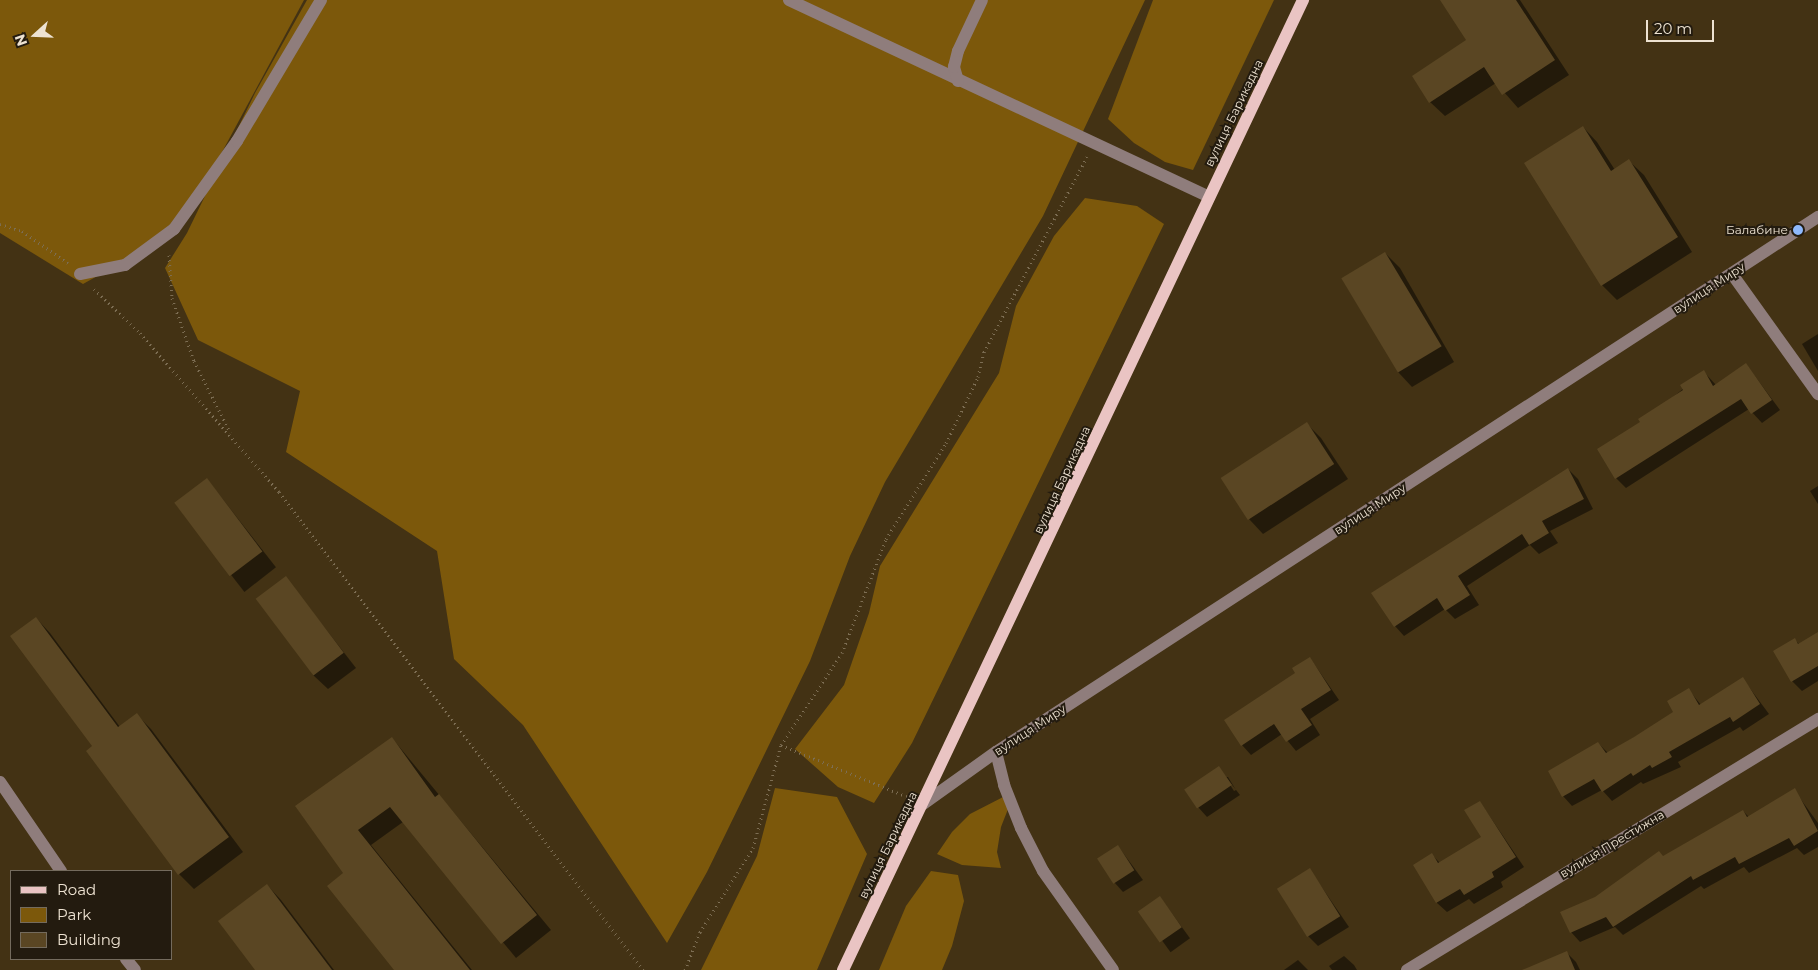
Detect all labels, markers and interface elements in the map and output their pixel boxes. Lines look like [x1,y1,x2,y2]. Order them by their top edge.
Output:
north arrow [10,10,60,60]
scale bar [1648,10,1716,42]
text: 20 m [1654,19,1692,38]
text: N [11,32,31,49]
street label: вулиця Барикадна [1202,57,1266,169]
place label: Балабине [1726,223,1788,237]
marker: Балабине [1792,224,1804,236]
street label: вулиця Миру [1670,259,1748,317]
street label: вулиця Барикадна [1031,424,1093,536]
street label: вулиця Миру [1331,480,1409,538]
street label: вулиця Миру [991,701,1069,759]
street label: вулиця Барикадна [856,789,920,901]
street label: вулиця Престижна [1557,807,1667,881]
legend [10,870,172,960]
text: Road [57,880,96,899]
text: Park [57,905,91,924]
text: Building [57,930,121,949]

